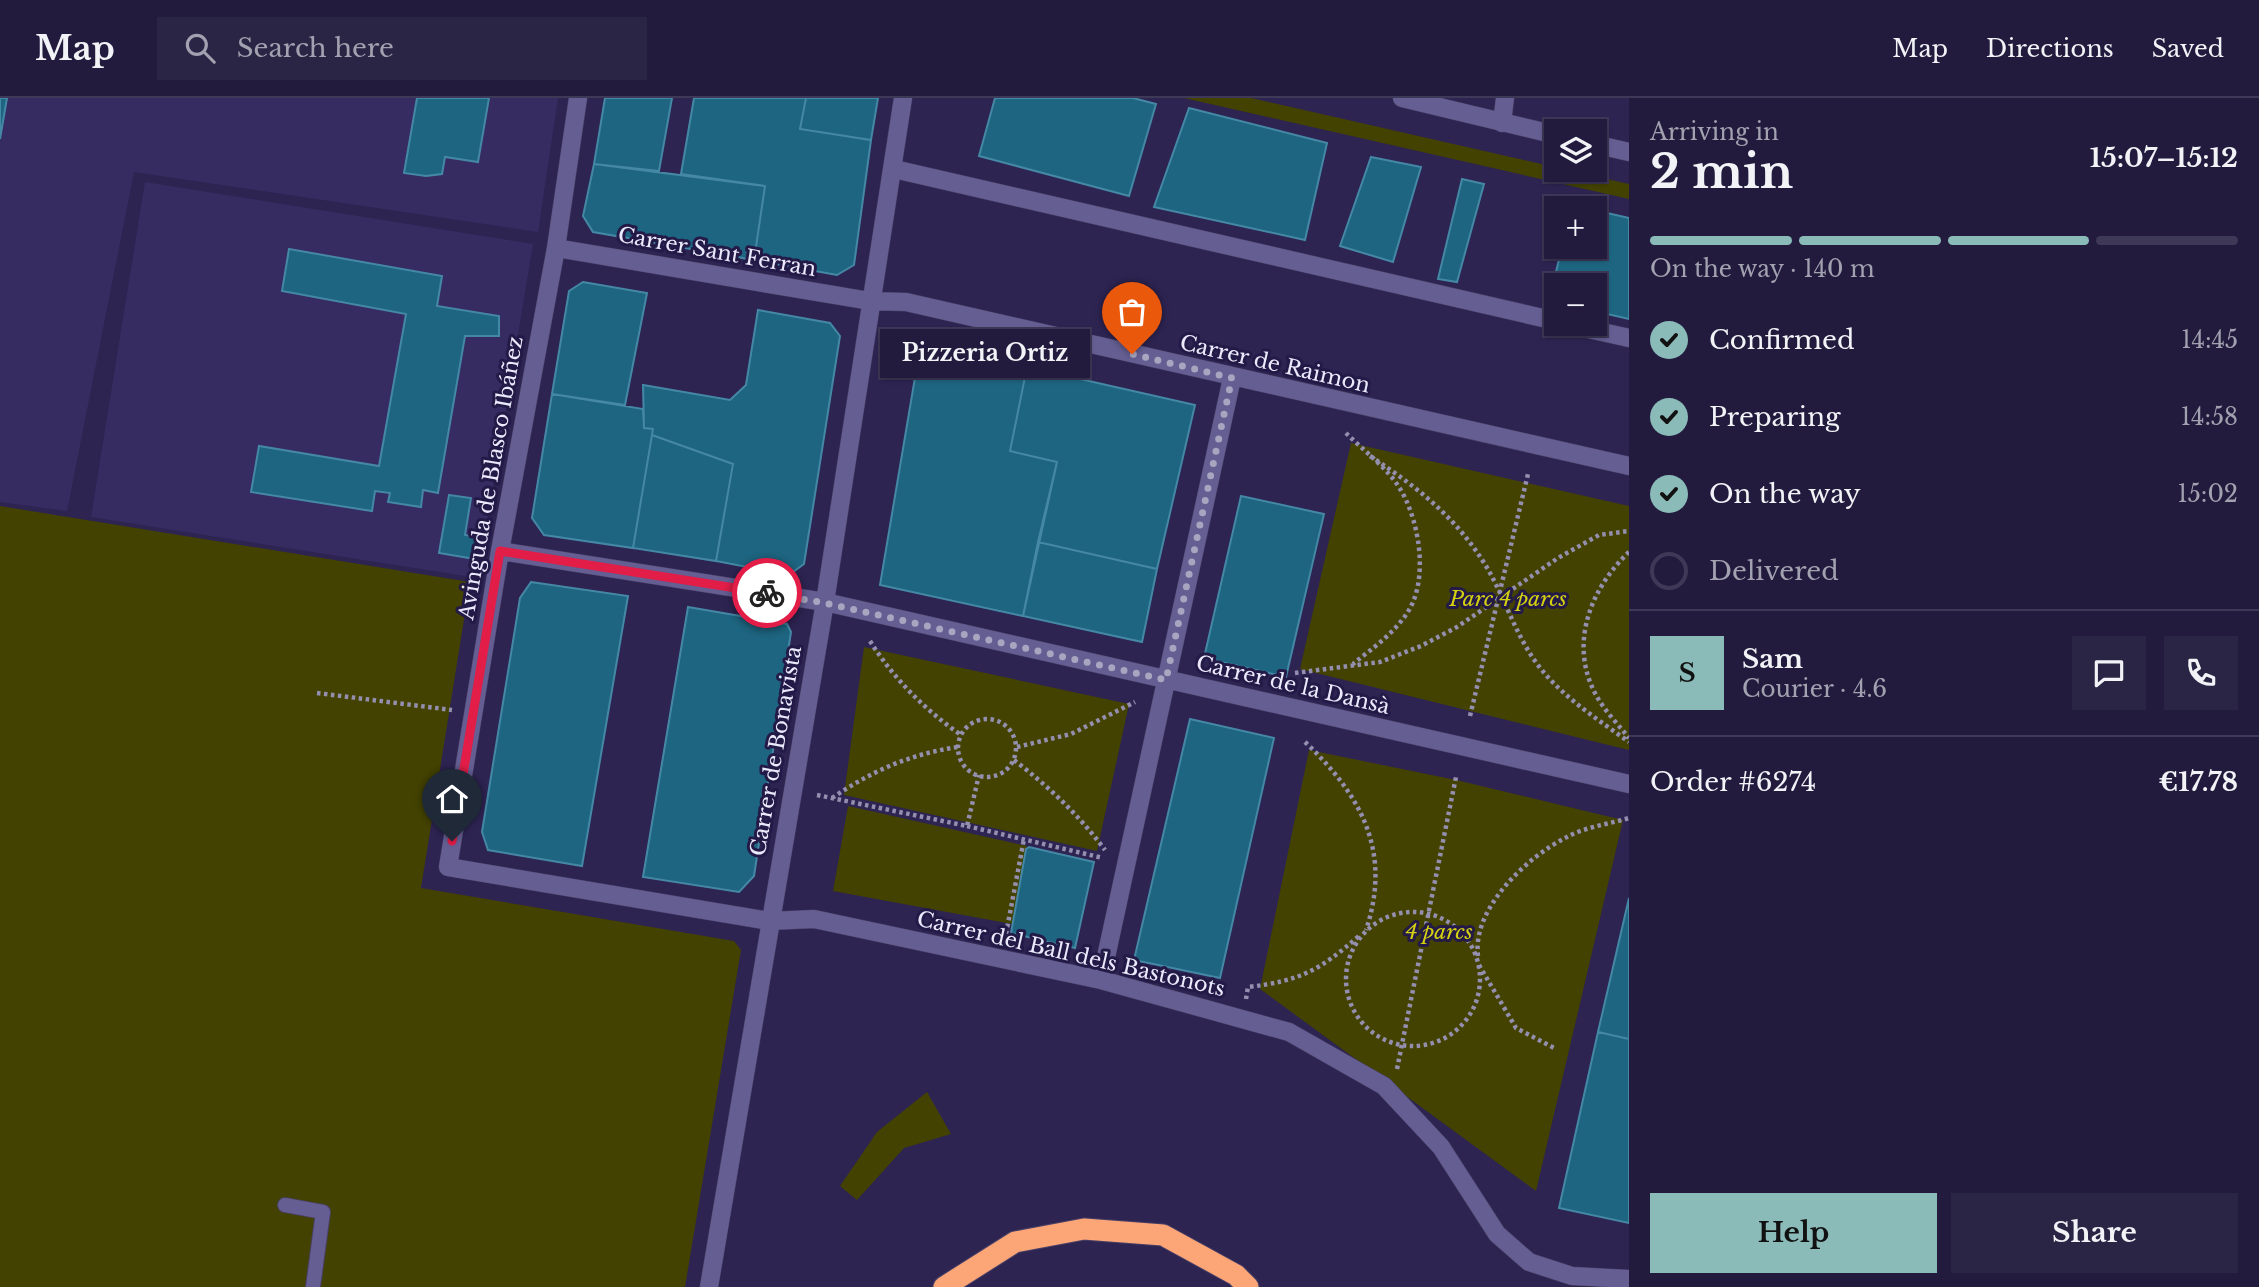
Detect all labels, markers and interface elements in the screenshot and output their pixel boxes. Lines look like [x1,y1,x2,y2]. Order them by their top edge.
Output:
search box [157,17,647,80]
text: Map [35,28,115,69]
icon: search [181,29,219,67]
text: Search here [237,32,394,64]
text: Map [1892,34,1948,63]
text: Directions [1986,34,2114,63]
text: Saved [2152,34,2224,63]
text: Arriving in [1650,118,1779,146]
map controls [1544,119,1607,336]
button: layers [1544,119,1607,182]
text: 15:07–15:12 [2090,142,2238,174]
text: 2 min [1650,143,1793,200]
button: + [1544,196,1607,259]
street label: Carrer Sant Ferran [616,222,818,282]
text: On the way · 140 m [1650,255,1875,283]
button: − [1544,273,1607,336]
pin [1102,282,1162,354]
icon: bag [1113,293,1151,331]
icon: check [1650,321,1688,359]
text: Confirmed [1709,324,1854,356]
text: 14:45 [2181,326,2238,354]
street label: Carrer de Raimon [1178,329,1372,399]
callout: Pizzeria Ortiz [880,330,1090,378]
street label: Avinguda de Blasco Ibáñez [453,334,529,623]
text: Pizzeria Ortiz [902,339,1068,367]
icon: check [1650,398,1688,436]
text: Preparing [1709,401,1841,433]
text: 14:58 [2181,403,2238,431]
icon: check [1650,475,1688,513]
text: On the way [1709,478,1861,510]
text: 15:02 [2178,480,2238,508]
text: Delivered [1709,555,1839,587]
courier [732,558,802,628]
icon: bike [748,574,786,612]
park label: Parc 4 parcs [1448,586,1567,612]
button: chat [2072,636,2146,710]
button: phone [2164,636,2238,710]
text: Sam [1742,643,1803,675]
street label: Carrer de Bonavista [745,644,807,858]
street label: Carrer de la Dansà [1194,650,1393,720]
text: S [1678,657,1696,689]
text: Courier · 4.6 [1742,675,1887,703]
text: Order #6274 [1650,766,1816,798]
text: €17.78 [2159,766,2238,798]
pin [422,769,482,841]
icon: home [433,780,471,818]
street label: Carrer del Ball dels Bastonots [914,906,1228,1002]
park label: 4 parcs [1405,919,1473,945]
button: Help [1650,1193,1937,1273]
button: Share [1951,1193,2238,1273]

